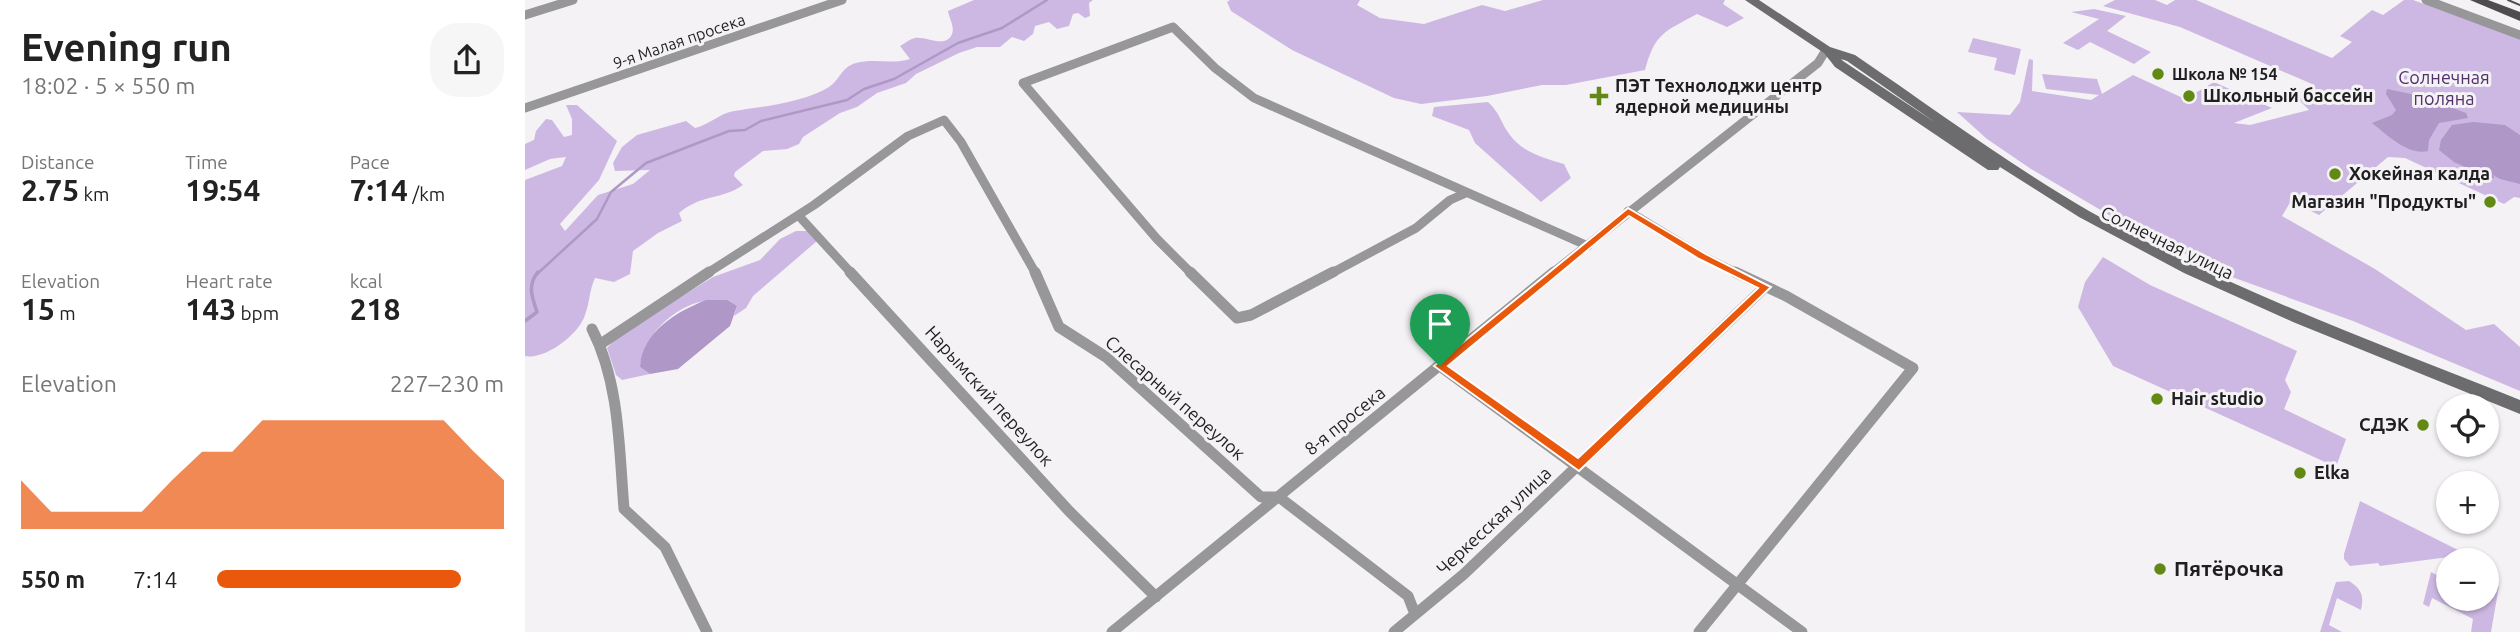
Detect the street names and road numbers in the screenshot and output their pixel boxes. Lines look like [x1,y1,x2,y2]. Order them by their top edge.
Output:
street label: 9-я Малая просека [611,10,747,72]
street label: Солнечная улица [2098,201,2237,283]
street label: Нарымский переулок [922,321,1058,469]
street label: Слесарный переулок [1102,331,1249,463]
street label: 8-я просека [1300,382,1389,459]
street label: Черкесская улица [1432,462,1555,578]

